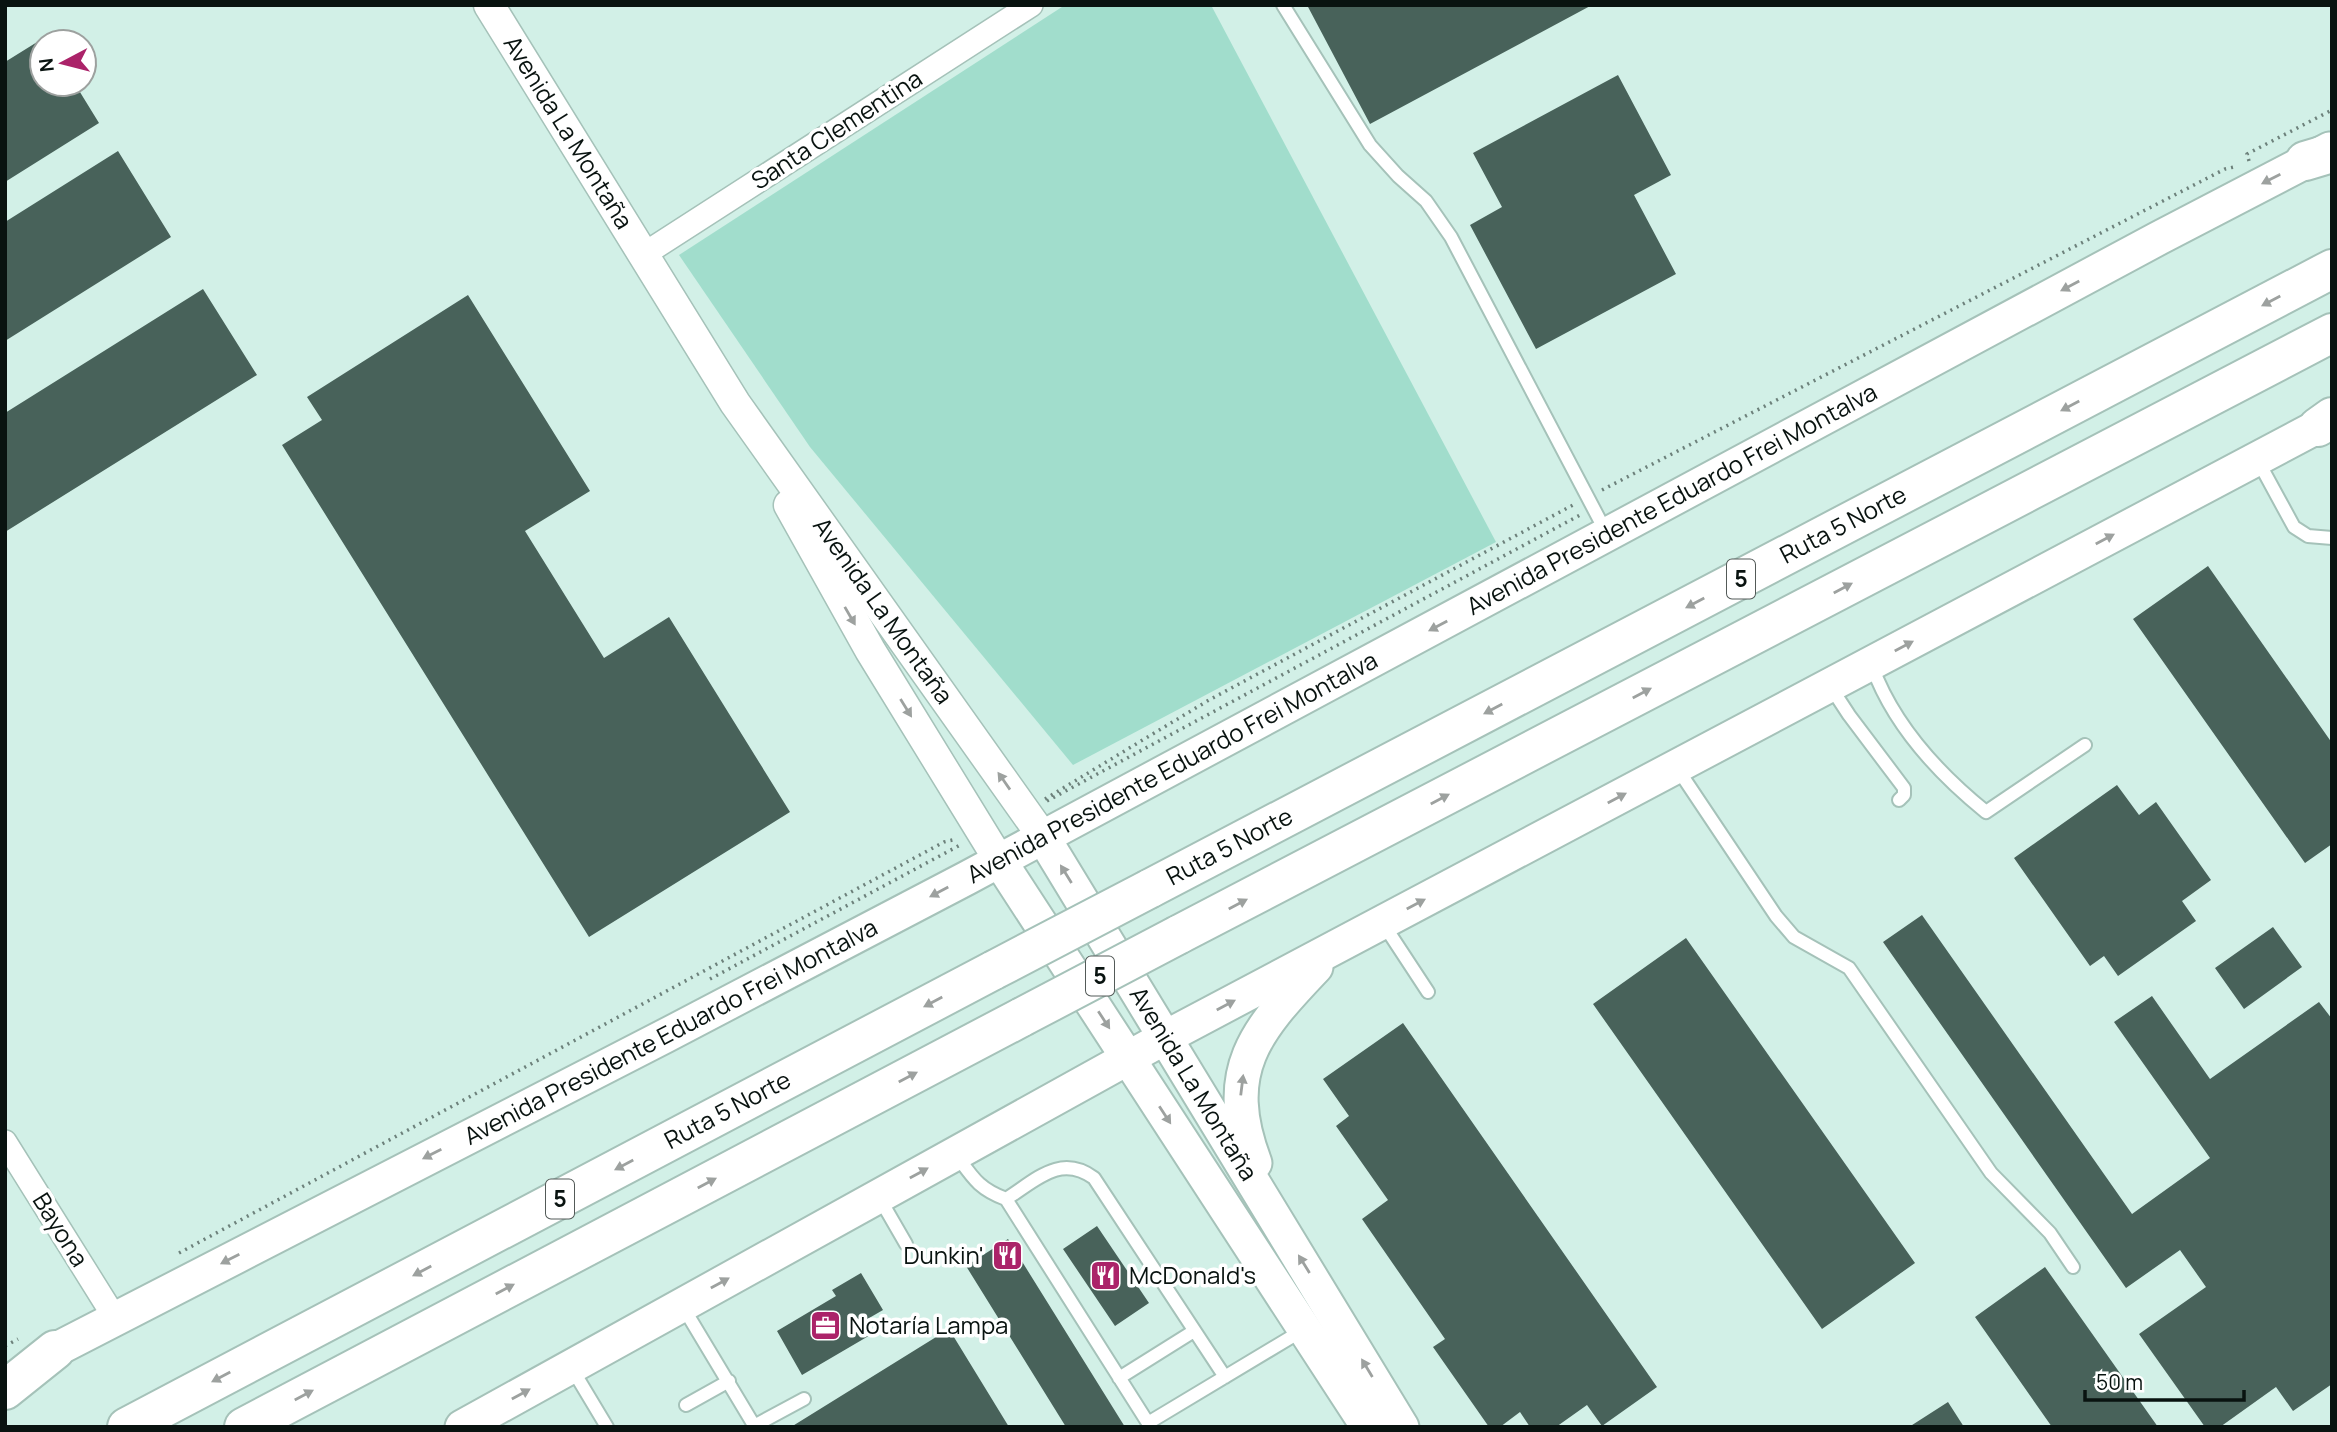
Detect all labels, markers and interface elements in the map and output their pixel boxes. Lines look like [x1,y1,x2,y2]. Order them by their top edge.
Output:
north arrow [28,28,98,98]
street label: Avenida La Montaña [497,29,641,235]
text: N [32,57,60,73]
street label: Santa Clementina [744,61,928,196]
one-way arrow [2261,173,2281,184]
one-way arrow [2060,280,2080,292]
one-way arrow [2261,295,2281,306]
street label: Avenida Presidente Eduardo Frei Montalva [1460,375,1882,622]
one-way arrow [2060,401,2080,412]
street label: Ruta 5 Norte [1774,477,1912,570]
street label: Avenida La Montaña [806,510,961,710]
one-way arrow [2096,534,2116,546]
road number: 5 [1727,559,1755,598]
one-way arrow [1833,582,1853,594]
one-way arrow [1685,597,1705,609]
one-way arrow [844,607,857,626]
one-way arrow [1429,620,1448,632]
one-way arrow [1895,640,1914,652]
street label: Avenida Presidente Eduardo Frei Montalva [961,643,1383,890]
one-way arrow [1632,688,1652,699]
one-way arrow [900,699,913,718]
one-way arrow [1483,703,1503,714]
one-way arrow [997,772,1011,790]
one-way arrow [1607,792,1626,804]
one-way arrow [1430,793,1450,804]
street label: Ruta 5 Norte [1160,799,1298,892]
one-way arrow [1059,865,1072,884]
one-way arrow [929,886,949,898]
one-way arrow [1229,898,1248,910]
one-way arrow [1406,899,1426,911]
street label: Avenida Presidente Eduardo Frei Montalva [458,910,883,1152]
road number: 5 [1086,956,1114,995]
street label: Avenida La Montaña [1123,980,1266,1186]
one-way arrow [924,996,943,1008]
one-way arrow [1217,999,1237,1011]
one-way arrow [1097,1011,1111,1029]
street label: Ruta 5 Norte [658,1062,796,1156]
one-way arrow [898,1072,918,1083]
one-way arrow [1237,1074,1248,1096]
one-way arrow [1159,1105,1172,1124]
one-way arrow [422,1148,442,1159]
one-way arrow [614,1159,634,1171]
one-way arrow [910,1167,929,1179]
one-way arrow [697,1177,717,1189]
road number: 5 [546,1180,574,1218]
street label: Bayona [26,1186,97,1272]
place label: Dunkin' [903,1238,984,1271]
restaurant icon: Dunkin' [990,1239,1024,1273]
one-way arrow [220,1253,240,1264]
one-way arrow [1298,1254,1311,1274]
place label: McDonald's [1129,1258,1256,1291]
restaurant icon: McDonald's [1089,1259,1123,1293]
one-way arrow [413,1265,432,1277]
one-way arrow [711,1277,730,1289]
one-way arrow [496,1283,515,1295]
place label: Notaría Lampa [849,1308,1008,1341]
office icon: Notaría Lampa [809,1309,843,1343]
scale bar [2085,1358,2244,1402]
one-way arrow [1361,1359,1374,1378]
text: 50 m [2096,1368,2143,1396]
one-way arrow [211,1371,231,1383]
one-way arrow [512,1388,531,1400]
one-way arrow [294,1389,314,1401]

